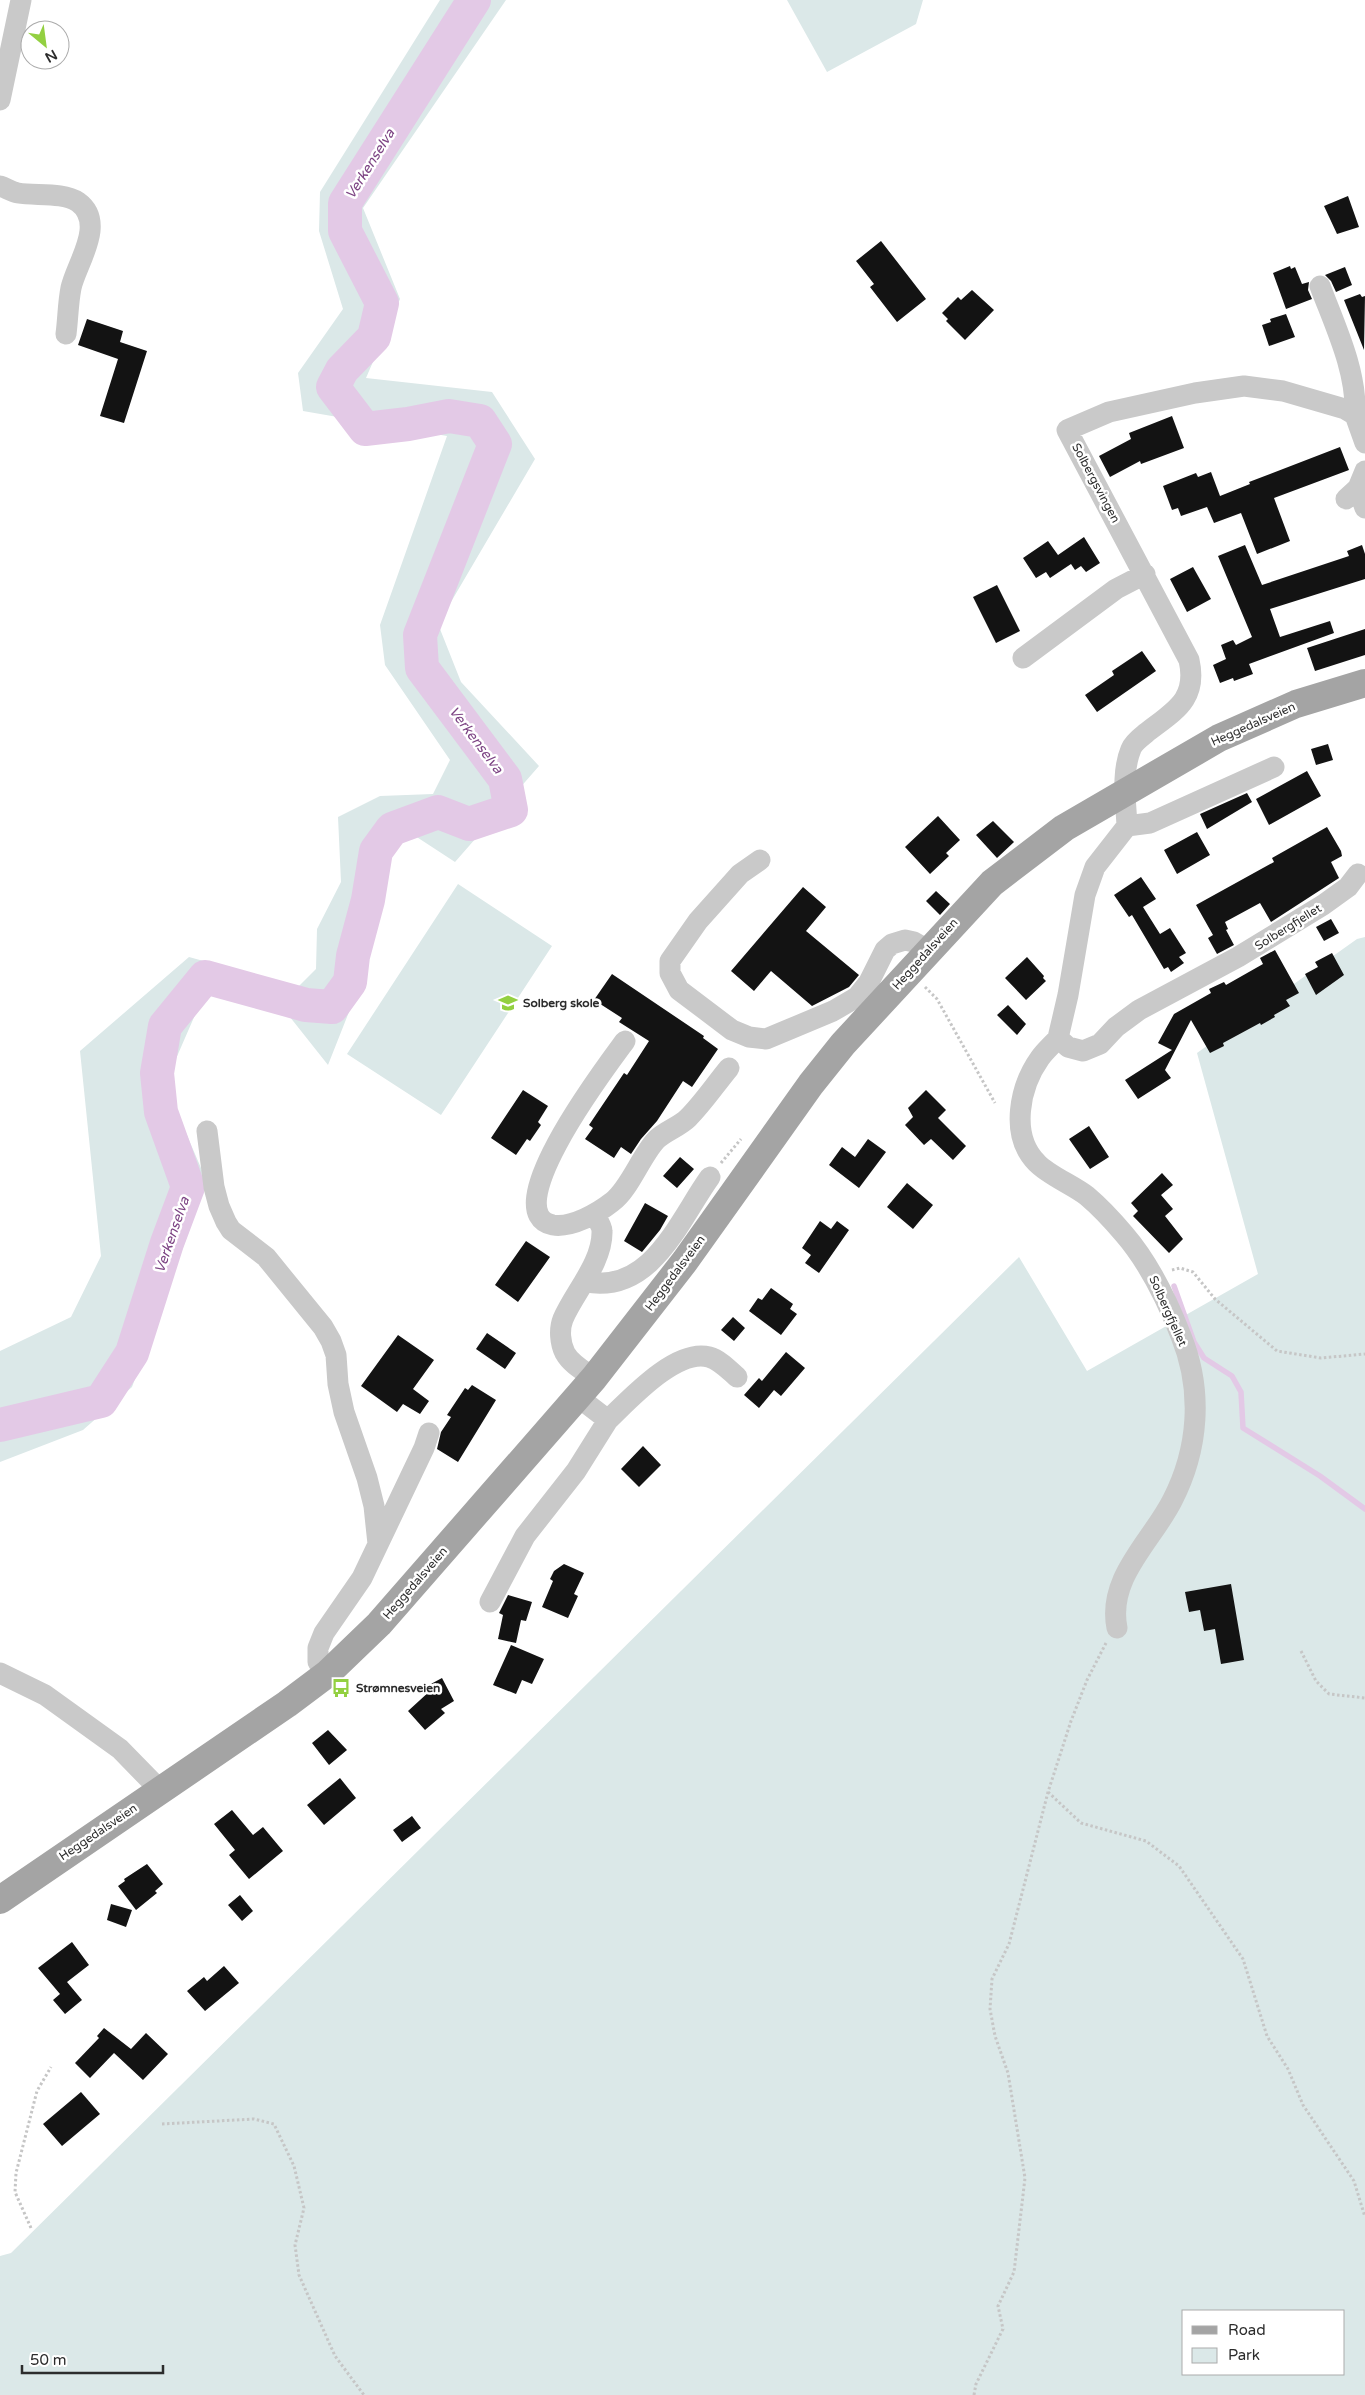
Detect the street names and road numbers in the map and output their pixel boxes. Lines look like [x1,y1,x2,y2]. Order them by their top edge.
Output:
street label: Solbergsvingen [1069,441,1123,525]
street label: Heggedalsveien [1209,699,1297,749]
street label: Solbergfjellet [1252,901,1324,953]
street label: Heggedalsveien [889,916,961,992]
street label: Heggedalsveien [642,1233,708,1313]
street label: Solbergfjellet [1146,1274,1190,1349]
street label: Heggedalsveien [380,1544,450,1622]
street label: Heggedalsveien [56,1801,140,1863]

